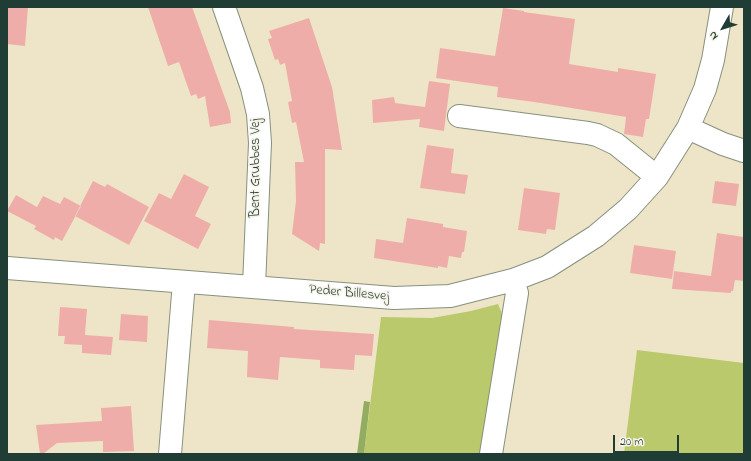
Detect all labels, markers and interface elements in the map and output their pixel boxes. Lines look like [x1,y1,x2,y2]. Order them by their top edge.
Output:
north arrow [703,8,743,48]
text: N [705,28,722,43]
street label: Bent Grubbes Vej [249,119,265,217]
street label: Peder Billesvej [308,282,390,306]
scale bar [615,427,681,453]
text: 20 m [620,433,643,451]

